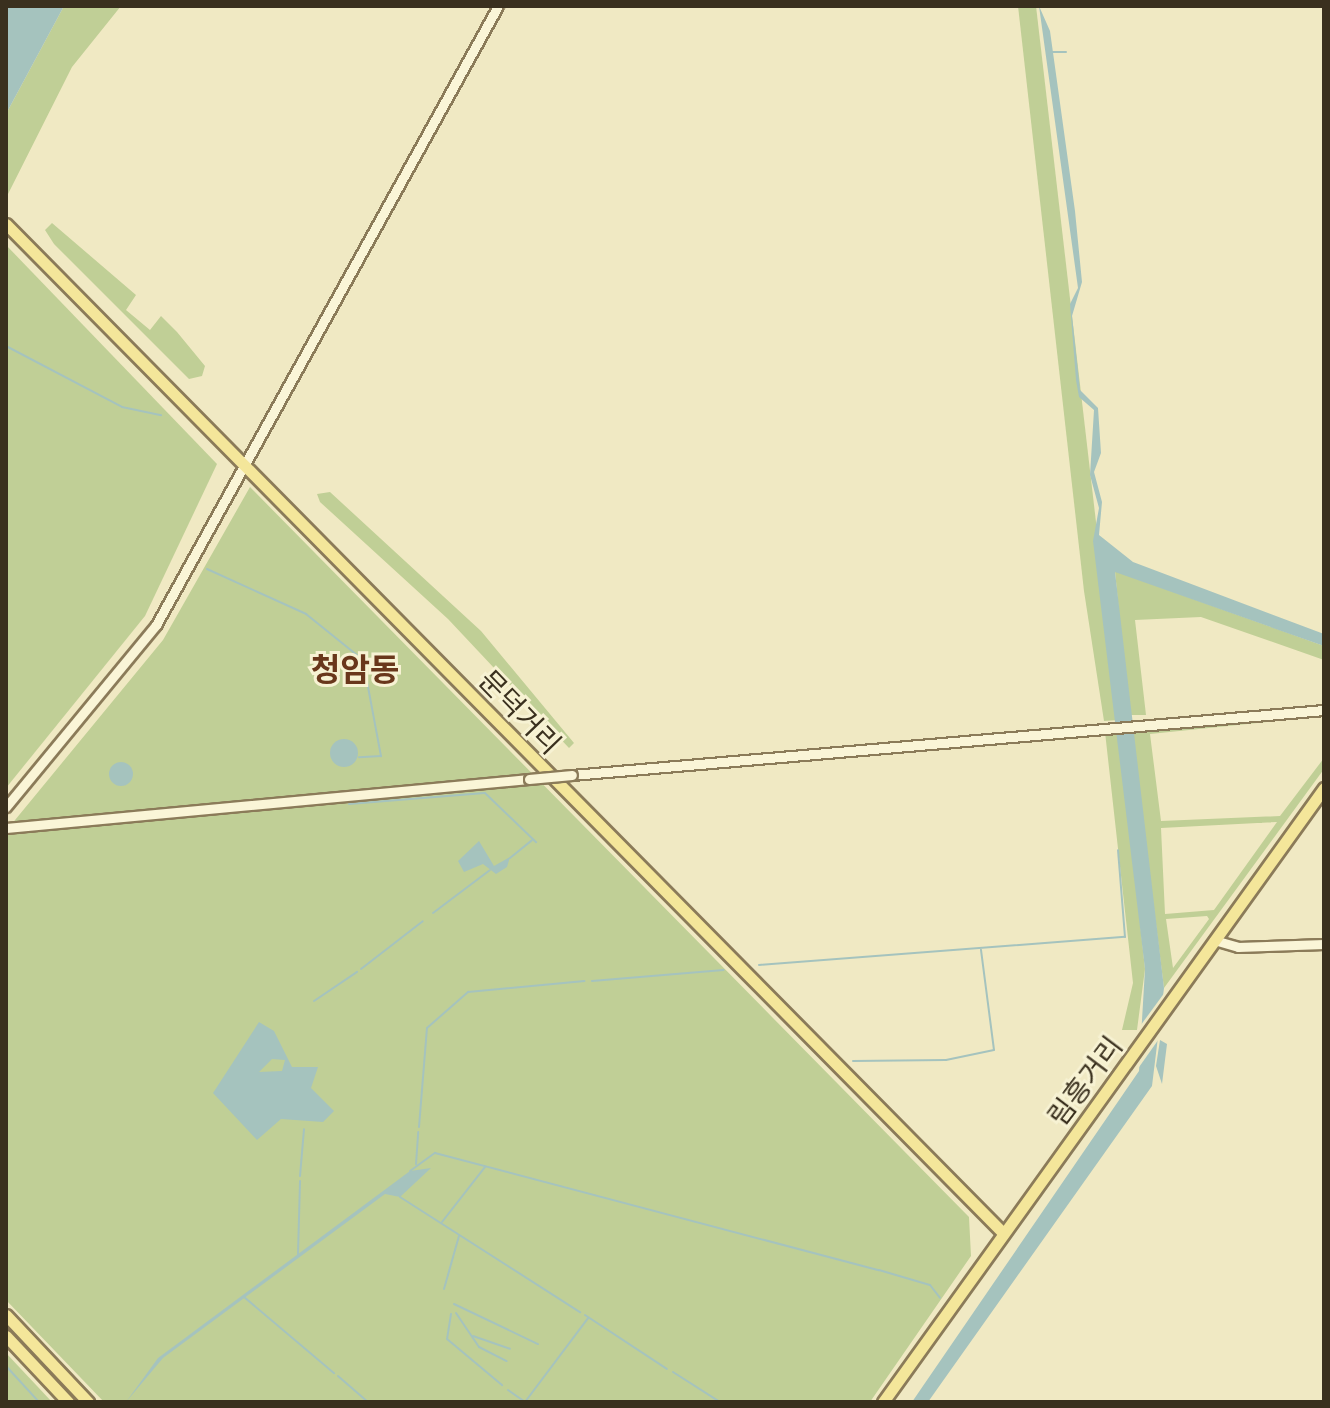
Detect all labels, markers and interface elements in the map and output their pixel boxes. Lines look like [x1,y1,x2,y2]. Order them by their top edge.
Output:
district label: 청암동 [311,651,399,689]
street label: 문덕거리 [472,663,568,761]
street label: 림흥거리 [1041,1030,1129,1132]

